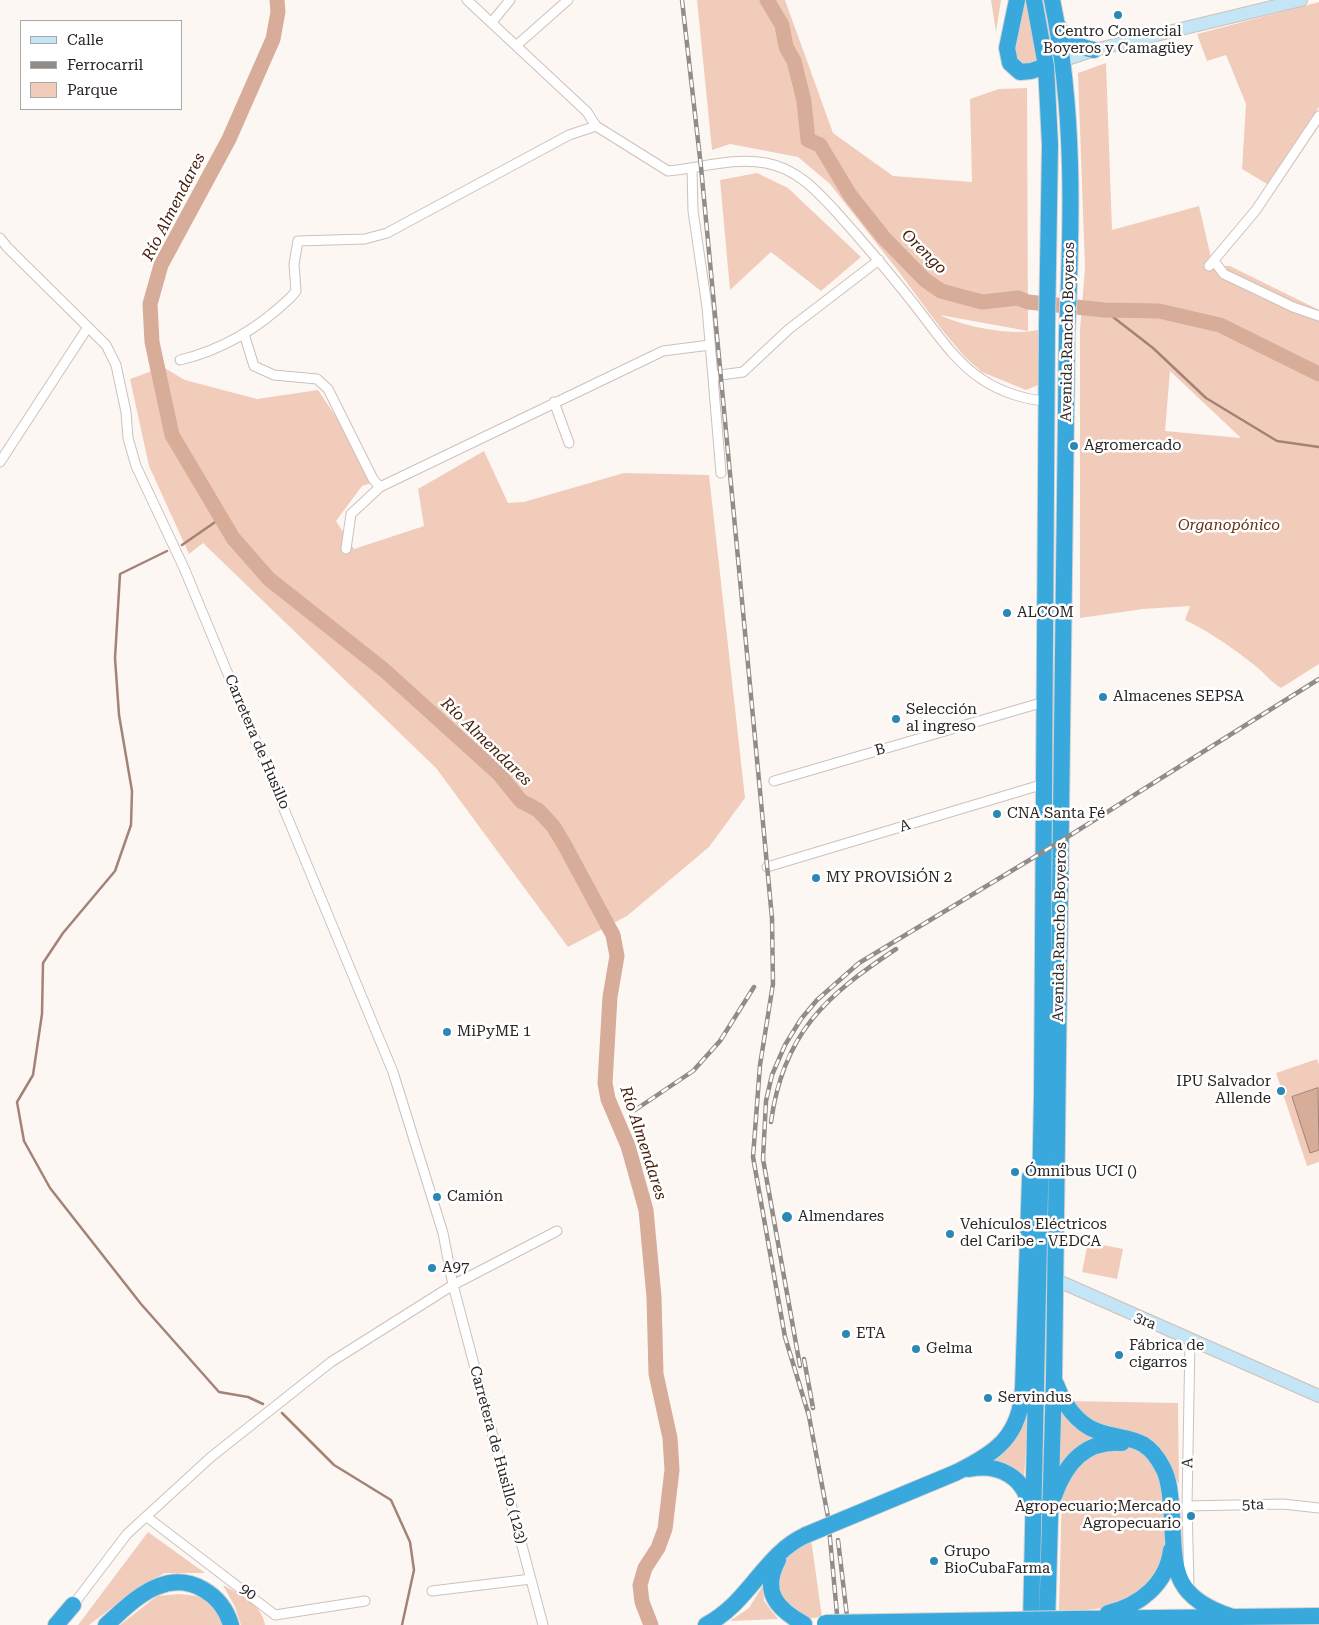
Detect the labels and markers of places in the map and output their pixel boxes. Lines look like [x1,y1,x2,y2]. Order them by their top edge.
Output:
marker: Centro Comercial Boyeros y Camagüey [1112,9,1124,21]
place label: Centro Comercial Boyeros y Camagüey [1043,23,1193,58]
place label: Agromercado [1084,437,1181,455]
marker: Agromercado [1068,440,1080,452]
place label: ALCOM [1017,604,1074,622]
marker: ALCOM [1001,607,1013,619]
place label: Almacenes SEPSA [1113,688,1244,706]
marker: Almacenes SEPSA [1097,691,1109,703]
place label: Selección al ingreso [906,701,977,736]
marker: Selección al ingreso [890,713,902,725]
place label: CNA Santa Fé [1007,805,1105,823]
marker: CNA Santa Fé [991,808,1003,820]
place label: MY PROVISiÓN 2 [826,869,952,887]
marker: MY PROVISiÓN 2 [810,872,822,884]
place label: MiPyME 1 [457,1023,531,1041]
marker: MiPyME 1 [441,1026,453,1038]
place label: IPU Salvador Allende [1176,1073,1271,1108]
marker: IPU Salvador Allende [1275,1085,1287,1097]
place label: Ómnibus UCI () [1025,1163,1137,1181]
marker: Ómnibus UCI () [1009,1166,1021,1178]
place label: Camión [447,1188,503,1206]
marker: Camión [431,1191,443,1203]
place label: Almendares [798,1208,884,1226]
marker: Almendares [780,1210,794,1224]
place label: Vehículos Eléctricos del Caribe - VEDCA [960,1216,1107,1251]
marker: Vehículos Eléctricos del Caribe - VEDCA [944,1228,956,1240]
place label: A97 [442,1259,469,1277]
marker: A97 [426,1262,438,1274]
place label: ETA [856,1325,885,1343]
marker: ETA [840,1328,852,1340]
place label: Fábrica de cigarros [1129,1337,1204,1372]
place label: Gelma [926,1340,972,1358]
marker: Gelma [910,1343,922,1355]
marker: Fábrica de cigarros [1113,1349,1125,1361]
place label: Servindus [998,1389,1072,1407]
marker: Servindus [982,1392,994,1404]
place label: Agropecuario;Mercado Agropecuario [1015,1498,1181,1533]
marker: Agropecuario;Mercado Agropecuario [1185,1510,1197,1522]
place label: Grupo BioCubaFarma [944,1543,1050,1578]
marker: Grupo BioCubaFarma [928,1555,940,1567]

